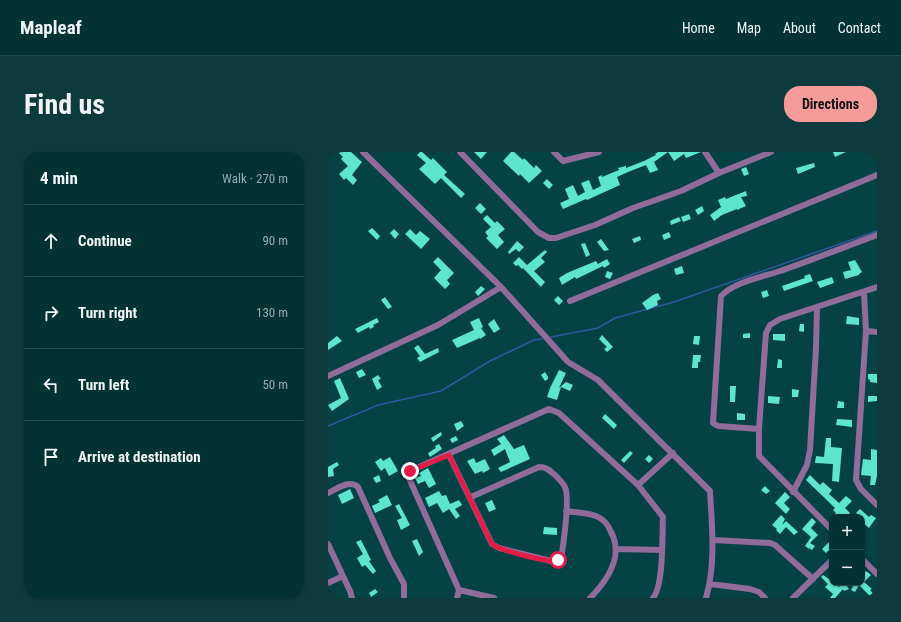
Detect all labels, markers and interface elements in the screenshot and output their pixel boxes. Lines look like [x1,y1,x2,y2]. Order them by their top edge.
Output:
text: Mapleaf [20,16,82,39]
text: Home [682,20,715,36]
text: Map [737,20,761,36]
text: About [783,20,816,36]
text: Contact [838,20,881,36]
button: Directions [784,86,877,122]
text: Find us [24,88,105,121]
text: 4 min [40,168,78,188]
text: Walk · 270 m [222,171,288,186]
icon: ahead [40,230,62,252]
text: Continue [78,232,132,250]
text: 90 m [262,233,288,248]
icon: right [40,302,62,324]
text: Turn right [78,304,137,322]
text: 130 m [256,305,288,320]
icon: left [40,374,62,396]
text: Turn left [78,376,129,394]
text: 50 m [262,377,288,392]
icon: arrive [40,446,62,468]
text: Arrive at destination [78,448,201,466]
route end [401,462,419,480]
map controls [829,514,865,586]
button: + [829,514,865,550]
button: − [829,550,865,586]
route start [549,551,567,569]

